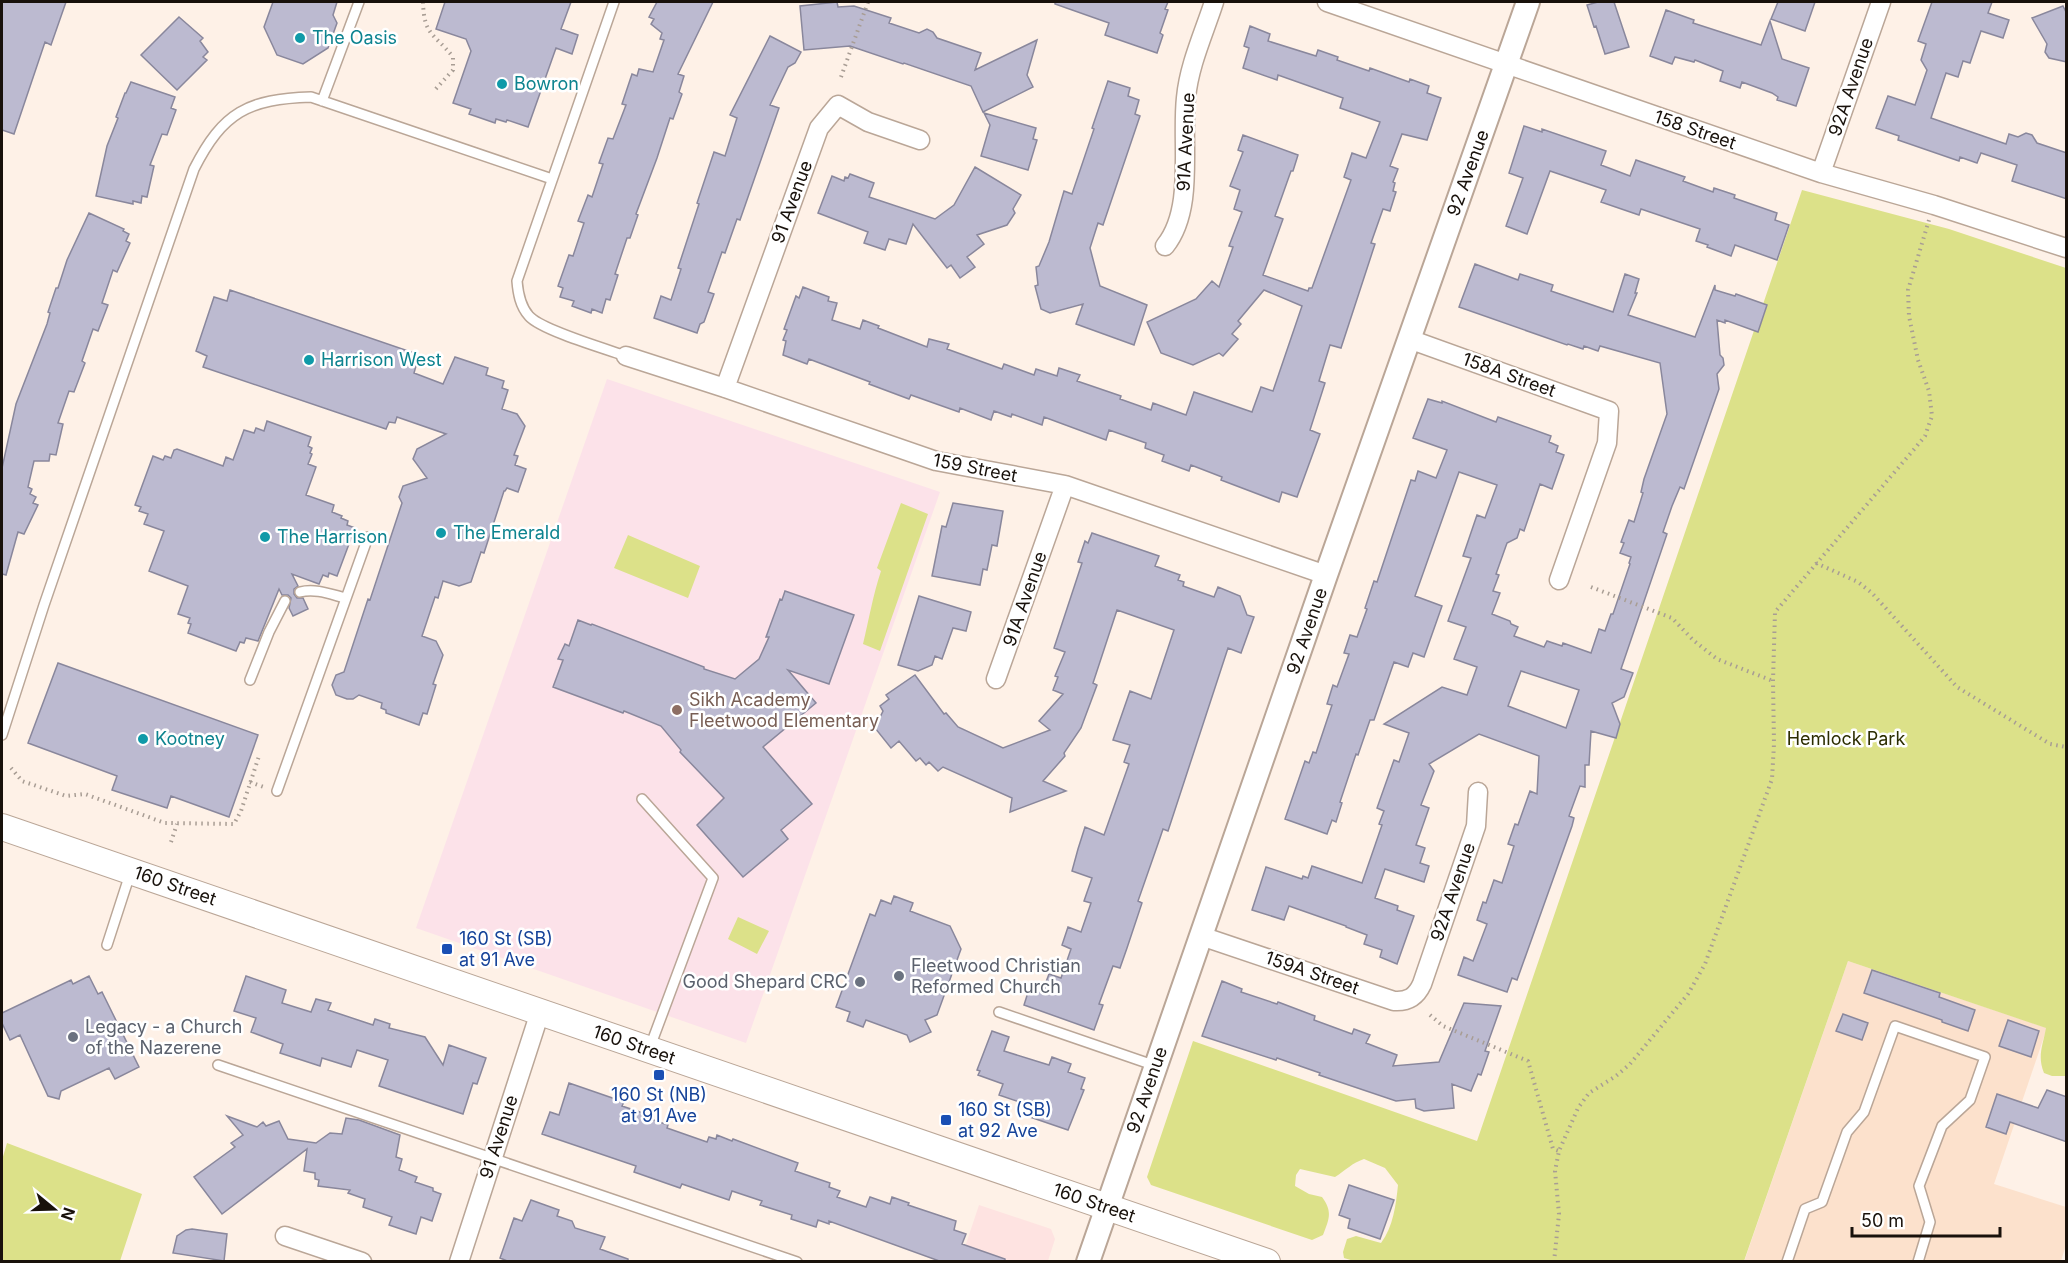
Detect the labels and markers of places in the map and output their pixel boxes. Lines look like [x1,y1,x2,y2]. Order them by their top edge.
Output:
place label: The Oasis [312,27,397,48]
marker: The Oasis [293,31,307,45]
place label: Bowron [514,73,579,94]
marker: Bowron [495,77,509,91]
place label: Harrison West [321,349,442,370]
marker: Harrison West [302,353,316,367]
place label: The Emerald [453,522,560,543]
place label: The Harrison [277,526,388,547]
marker: The Emerald [434,526,448,540]
marker: The Harrison [258,530,272,544]
place label: Sikh Academy Fleetwood Elementary [689,689,879,731]
marker: Sikh Academy Fleetwood Elementary [670,703,684,717]
place label: Kootney [155,728,225,749]
marker: Kootney [136,732,150,746]
place label: 160 St (SB) at 91 Ave [459,928,553,970]
marker: 160 St (SB) at 91 Ave [440,942,454,956]
place label: Fleetwood Christian Reformed Church [911,955,1081,997]
marker: Fleetwood Christian Reformed Church [892,969,906,983]
place label: Good Shepard CRC [682,971,848,992]
marker: Good Shepard CRC [853,975,867,989]
place label: Legacy - a Church of the Nazerene [85,1016,242,1058]
marker: Legacy - a Church of the Nazerene [66,1030,80,1044]
marker: 160 St (NB) at 91 Ave [652,1068,666,1082]
place label: 160 St (NB) at 91 Ave [611,1084,707,1126]
place label: 160 St (SB) at 92 Ave [958,1099,1052,1141]
marker: 160 St (SB) at 92 Ave [939,1113,953,1127]

